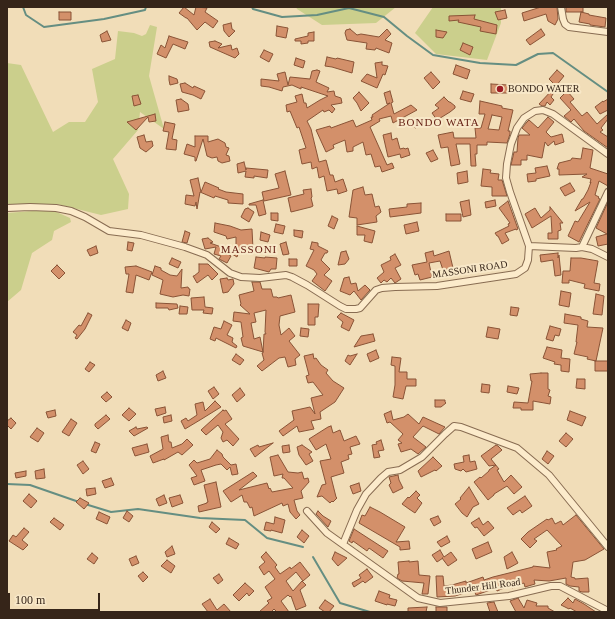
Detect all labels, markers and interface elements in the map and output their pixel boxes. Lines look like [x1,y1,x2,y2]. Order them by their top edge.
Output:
place label: BONDO WATER [508,83,579,95]
marker: BONDO WATER [495,84,505,94]
district label: BONDO WATA [398,116,480,130]
district label: MASSONI [221,243,277,257]
street label: MASSONI ROAD [432,259,508,281]
street label: Thunder Hill Road [445,576,521,598]
scale bar [10,585,102,611]
text: 100 m [15,593,45,607]

